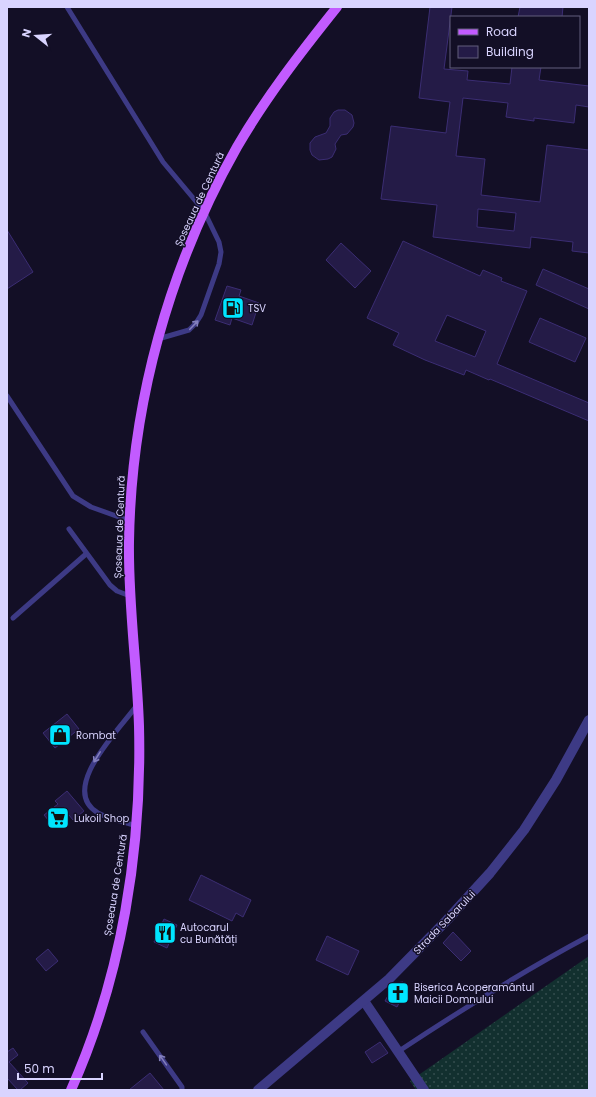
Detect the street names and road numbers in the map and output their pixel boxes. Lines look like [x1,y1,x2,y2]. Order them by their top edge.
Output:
street label: Șoseaua de Centură [171,149,228,249]
street label: Șoseaua de Centură [110,475,129,579]
street label: Șoseaua de Centură [100,833,131,937]
street label: Strada Sabarului [410,887,479,958]

